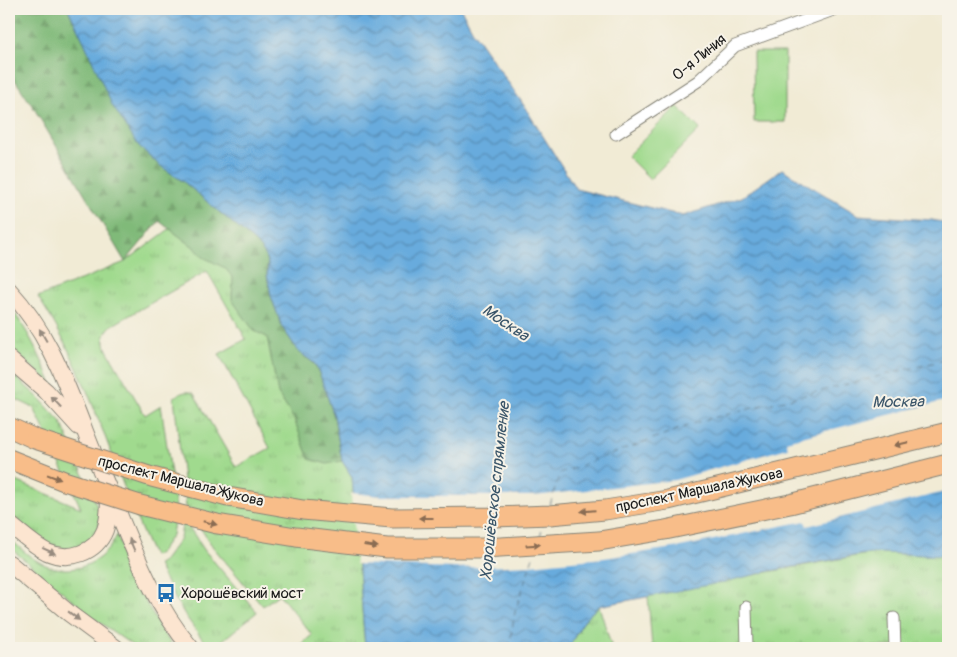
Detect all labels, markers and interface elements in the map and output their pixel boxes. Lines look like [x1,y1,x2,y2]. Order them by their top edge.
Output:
street label: 0-я Линия [669,30,730,85]
water label: Москва [478,300,534,346]
one-way arrow [38,328,47,341]
water label: Москва [872,392,926,412]
one-way arrow [50,396,62,408]
water label: Хорошёвское спрямление [476,399,514,581]
one-way arrow [893,440,908,448]
street label: проспект Маршала Жукова [96,452,266,511]
street label: проспект Маршала Жукова [614,464,784,517]
one-way arrow [47,474,61,482]
one-way arrow [580,508,596,516]
one-way arrow [418,514,434,522]
one-way arrow [202,519,217,527]
one-way arrow [127,538,135,552]
one-way arrow [525,541,541,549]
one-way arrow [363,542,379,550]
one-way arrow [42,548,56,556]
bus stop icon: Хорошёвский мост [155,582,177,604]
place label: Хорошёвский мост [181,584,304,603]
one-way arrow [67,611,80,621]

